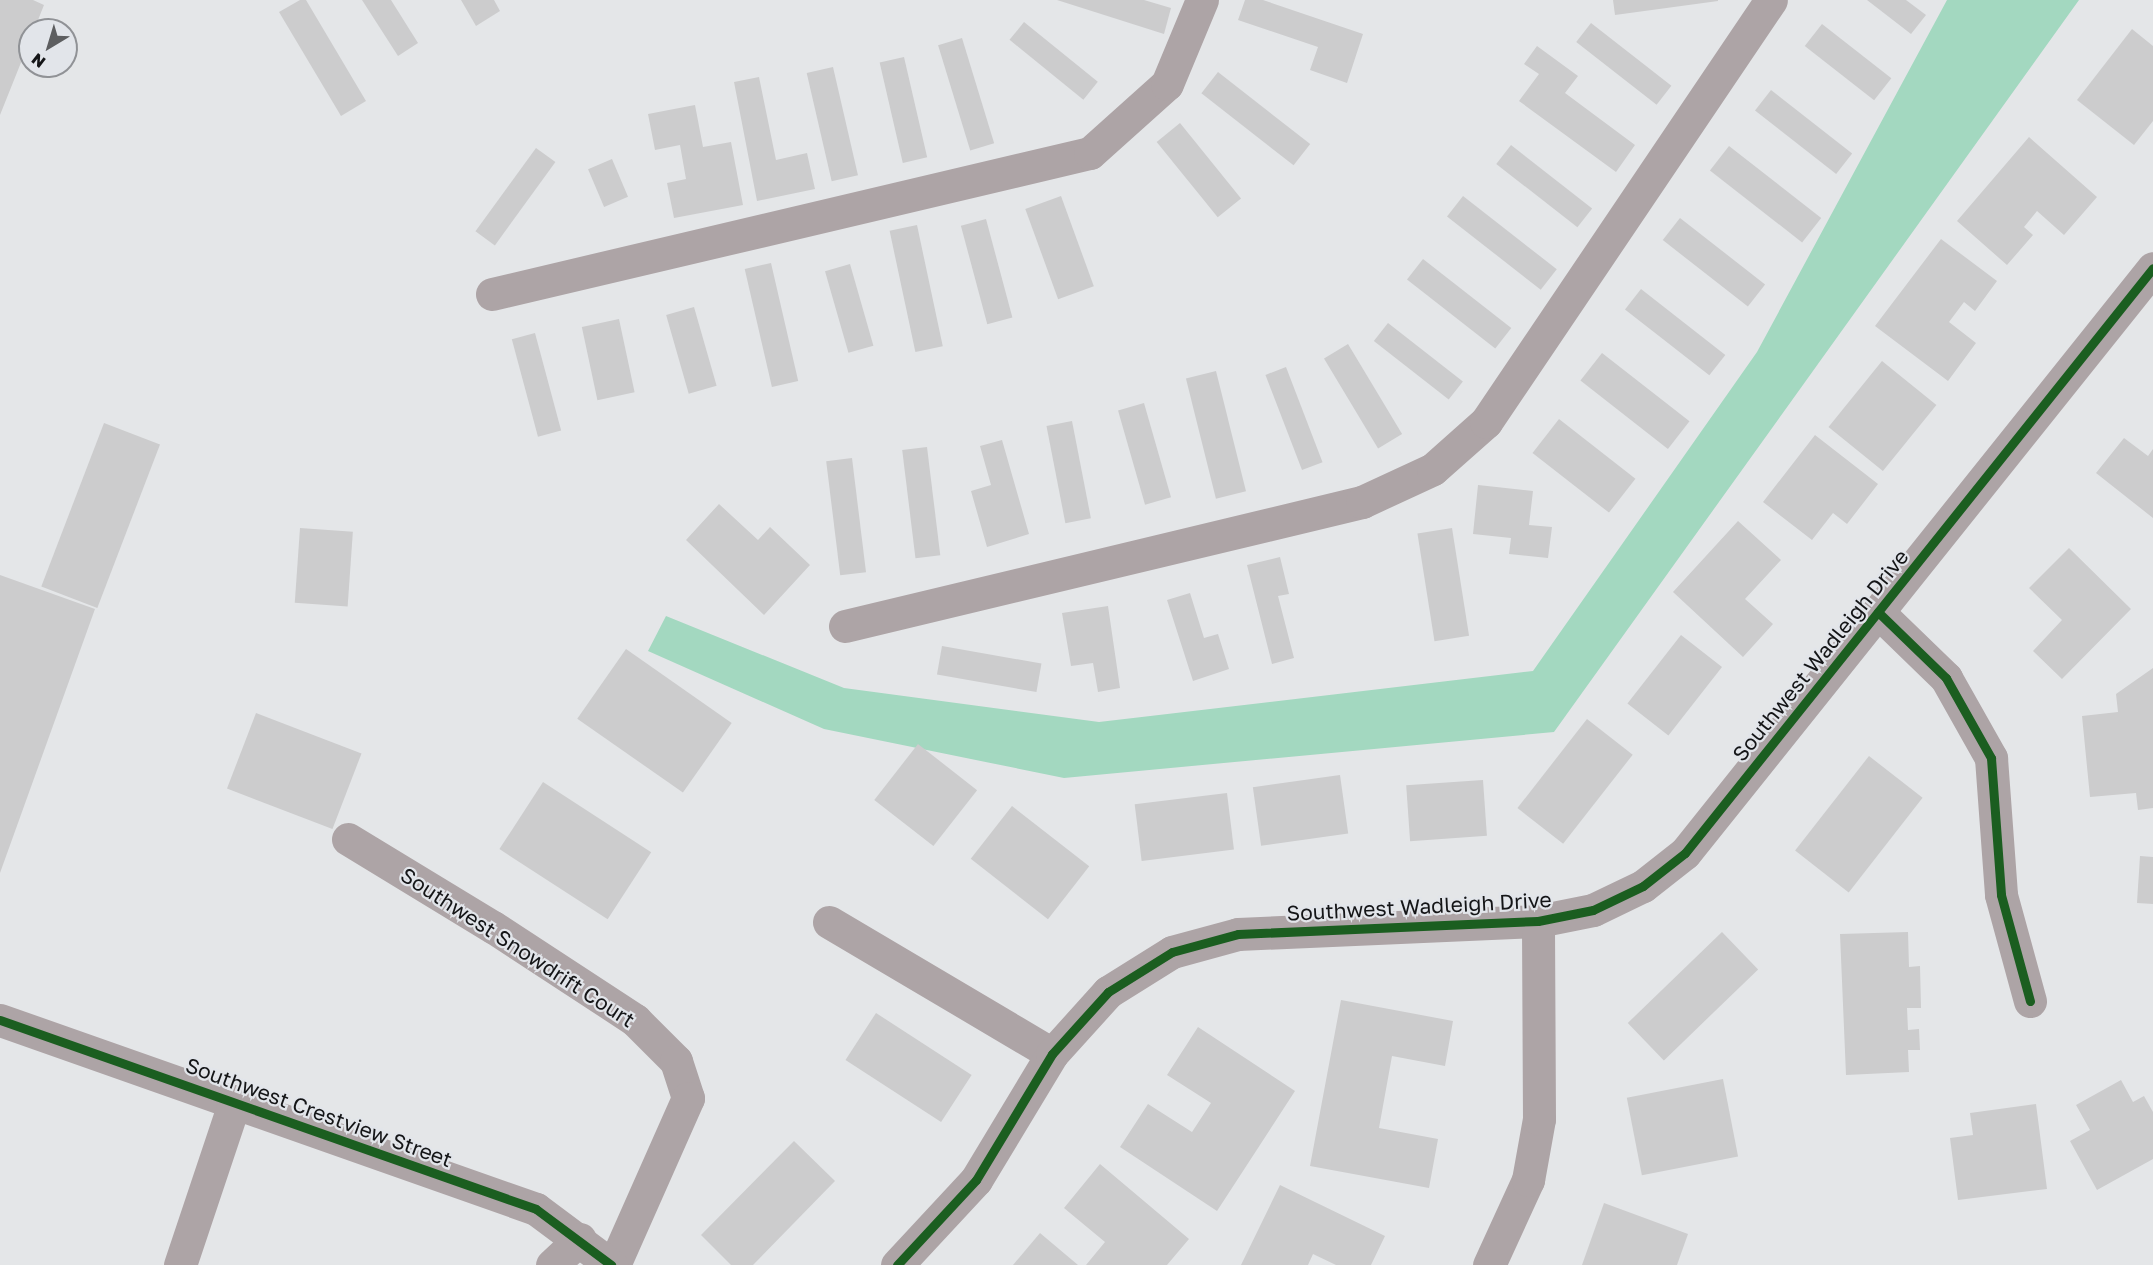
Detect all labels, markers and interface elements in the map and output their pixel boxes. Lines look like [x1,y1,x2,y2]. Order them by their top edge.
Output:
north arrow [18,18,78,78]
text: N [27,49,49,72]
street label: Southwest Wadleigh Drive [1727,544,1913,766]
street label: Southwest Snowdrift Court [396,862,640,1032]
street label: Southwest Wadleigh Drive [1286,886,1552,926]
street label: Southwest Crestview Street [182,1052,456,1172]

